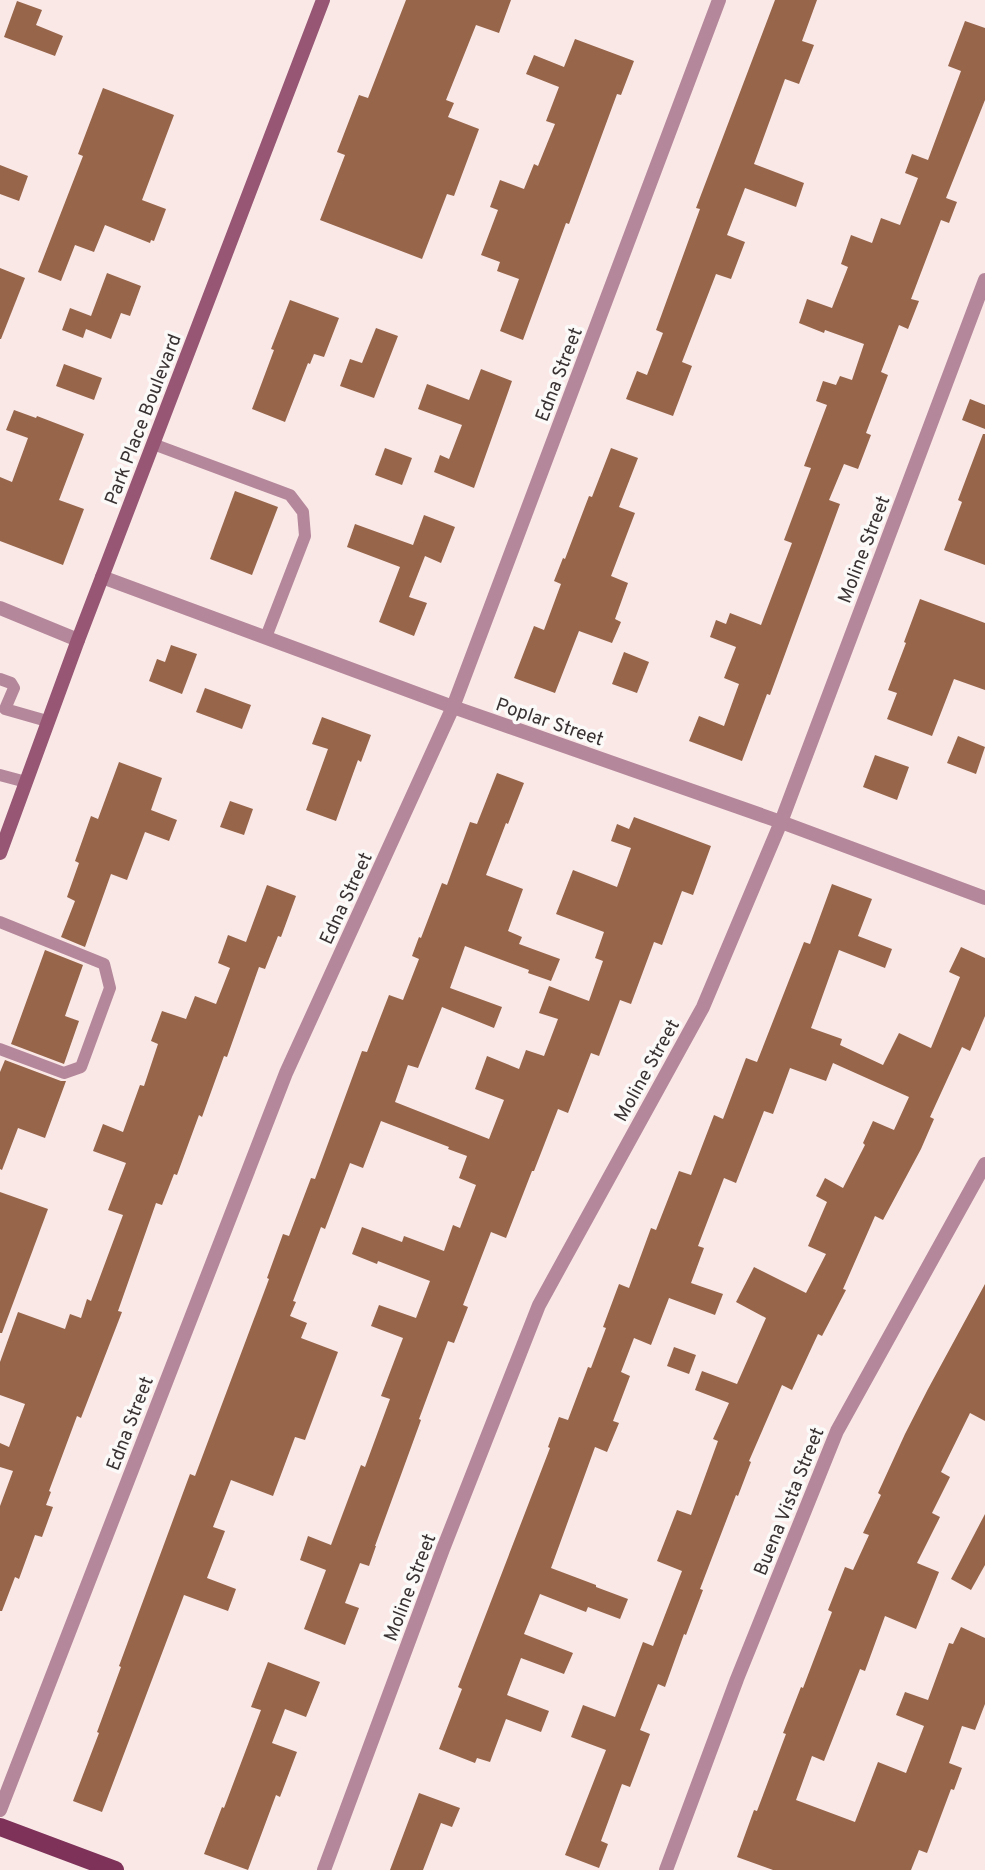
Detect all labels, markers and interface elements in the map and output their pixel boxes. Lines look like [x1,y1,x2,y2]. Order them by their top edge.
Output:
street label: Edna Street [531,324,589,425]
street label: Park Place Boulevard [100,331,188,509]
street label: Moline Street [833,492,896,607]
street label: Poplar Street [492,693,607,753]
street label: Edna Street [315,849,379,949]
street label: Moline Street [610,1015,686,1127]
street label: Edna Street [102,1373,160,1474]
street label: Buena Vista Street [749,1424,831,1579]
street label: Moline Street [379,1530,442,1645]

